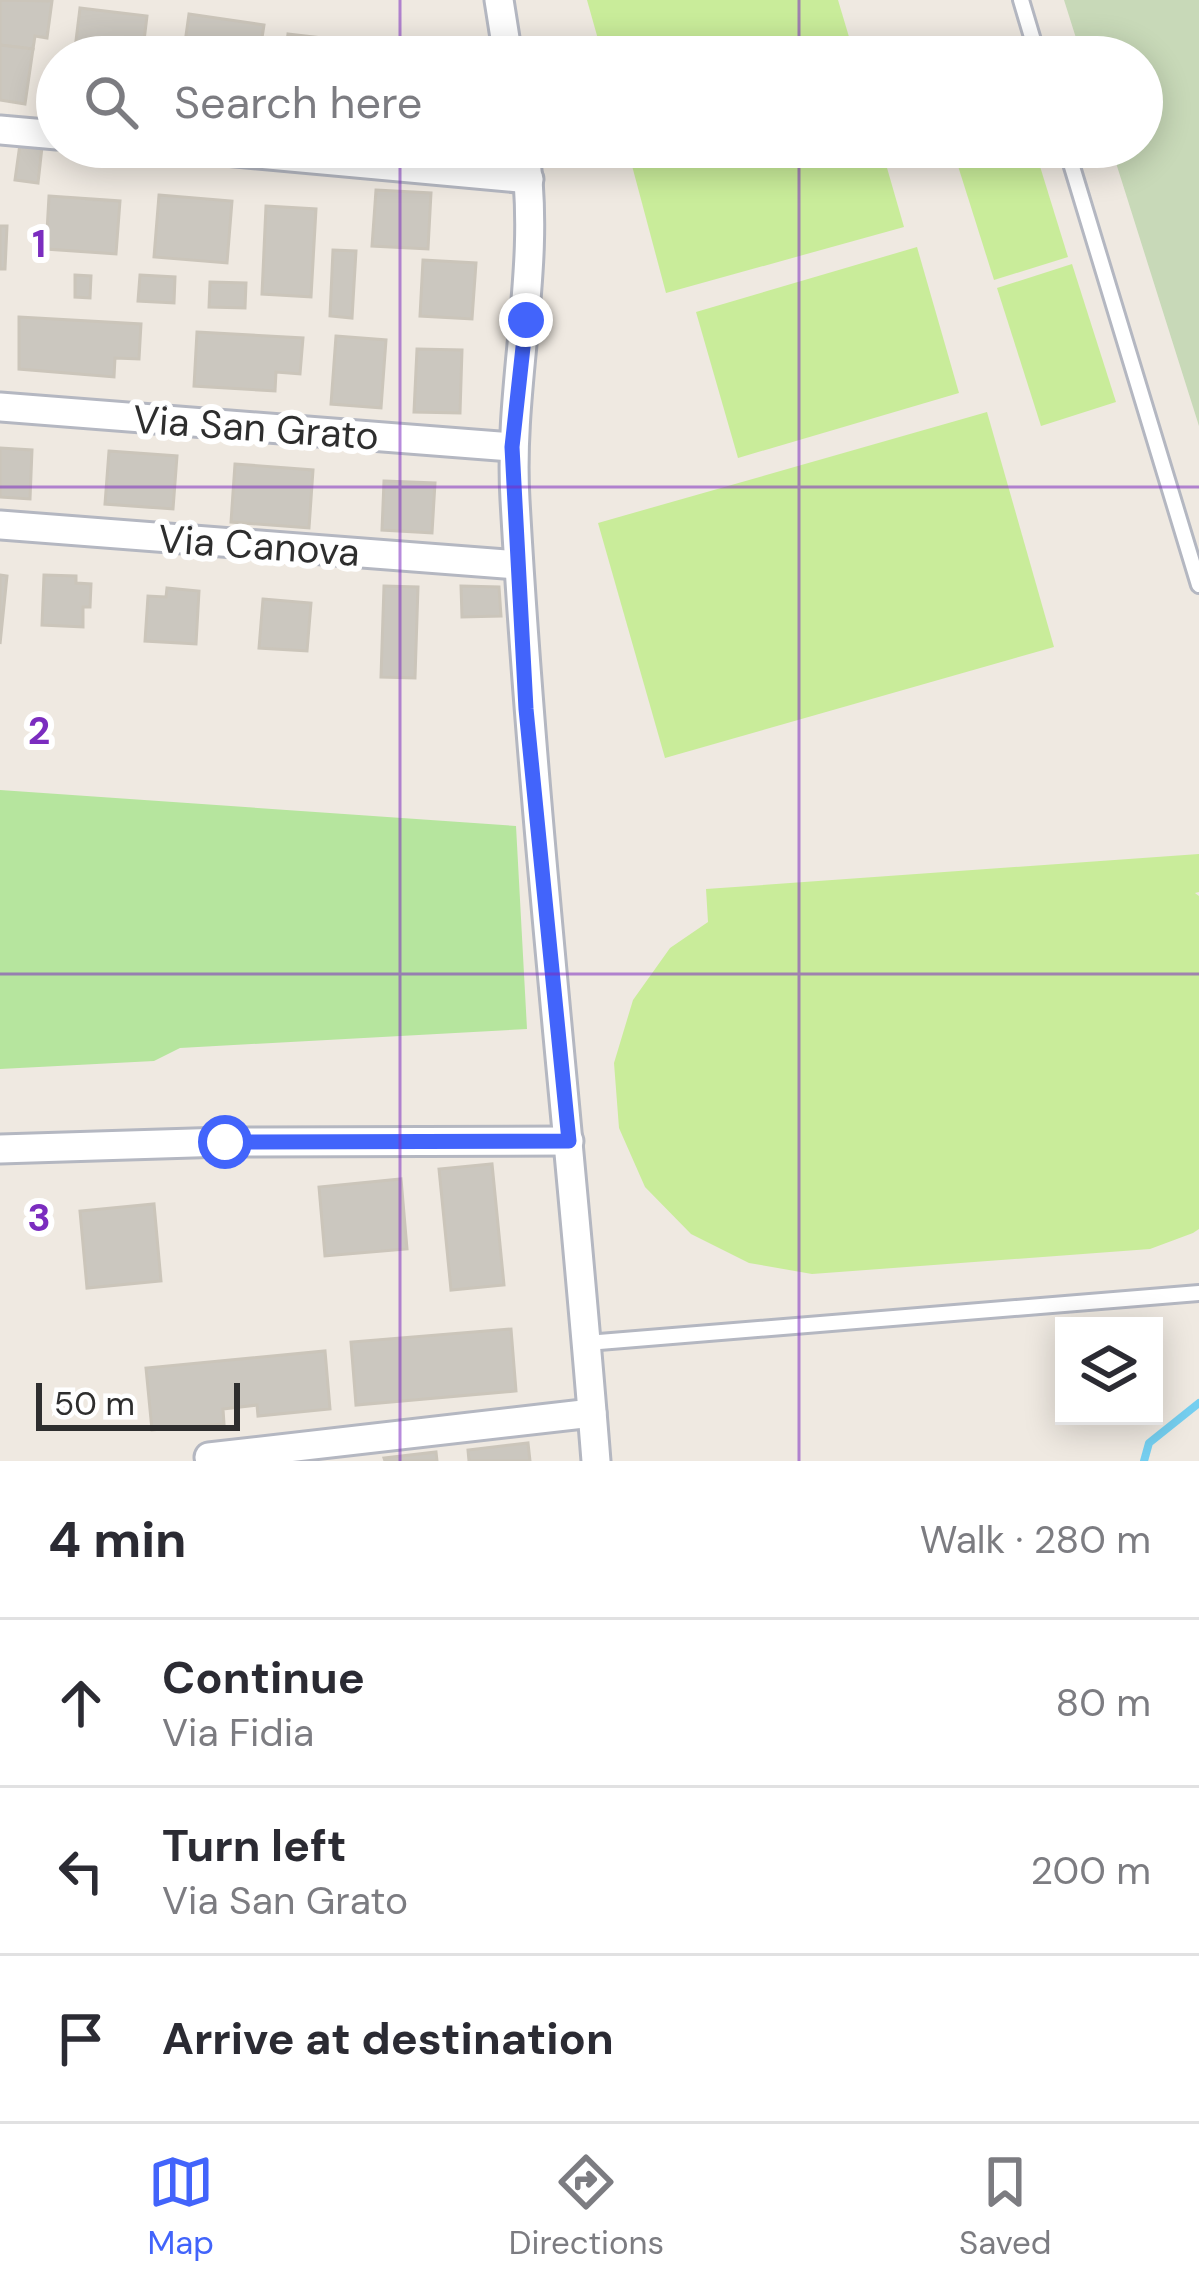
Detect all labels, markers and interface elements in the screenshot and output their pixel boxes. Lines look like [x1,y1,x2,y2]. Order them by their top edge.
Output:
search box [36,36,1163,168]
icon: search [78,69,144,135]
text: Search here [174,73,422,132]
text: 1 [32,218,46,269]
route end [499,293,553,347]
street label: Via San Grato [131,393,381,462]
street label: Via Canova [157,513,361,578]
text: 2 [28,705,50,756]
route start [198,1115,252,1169]
text: 3 [27,1192,51,1243]
map controls [1055,1317,1163,1425]
button: layers [1055,1317,1163,1425]
scale bar [36,1377,240,1430]
text: 50 m [54,1382,135,1425]
text: 4 min [48,1506,187,1573]
text: Walk · 280 m [920,1514,1151,1565]
text: Continue [162,1648,365,1707]
icon: ahead [48,1670,114,1736]
text: 80 m [1055,1677,1151,1728]
text: Via Fidia [162,1707,314,1758]
text: Turn left [162,1816,346,1875]
icon: left [48,1838,114,1904]
text: 200 m [1030,1845,1151,1896]
text: Via San Grato [162,1875,408,1926]
icon: arrive [48,2006,114,2072]
text: Arrive at destination [162,2009,614,2068]
tab: Map [147,2149,214,2264]
tab: Directions [509,2149,664,2264]
tab: Saved [959,2149,1052,2264]

